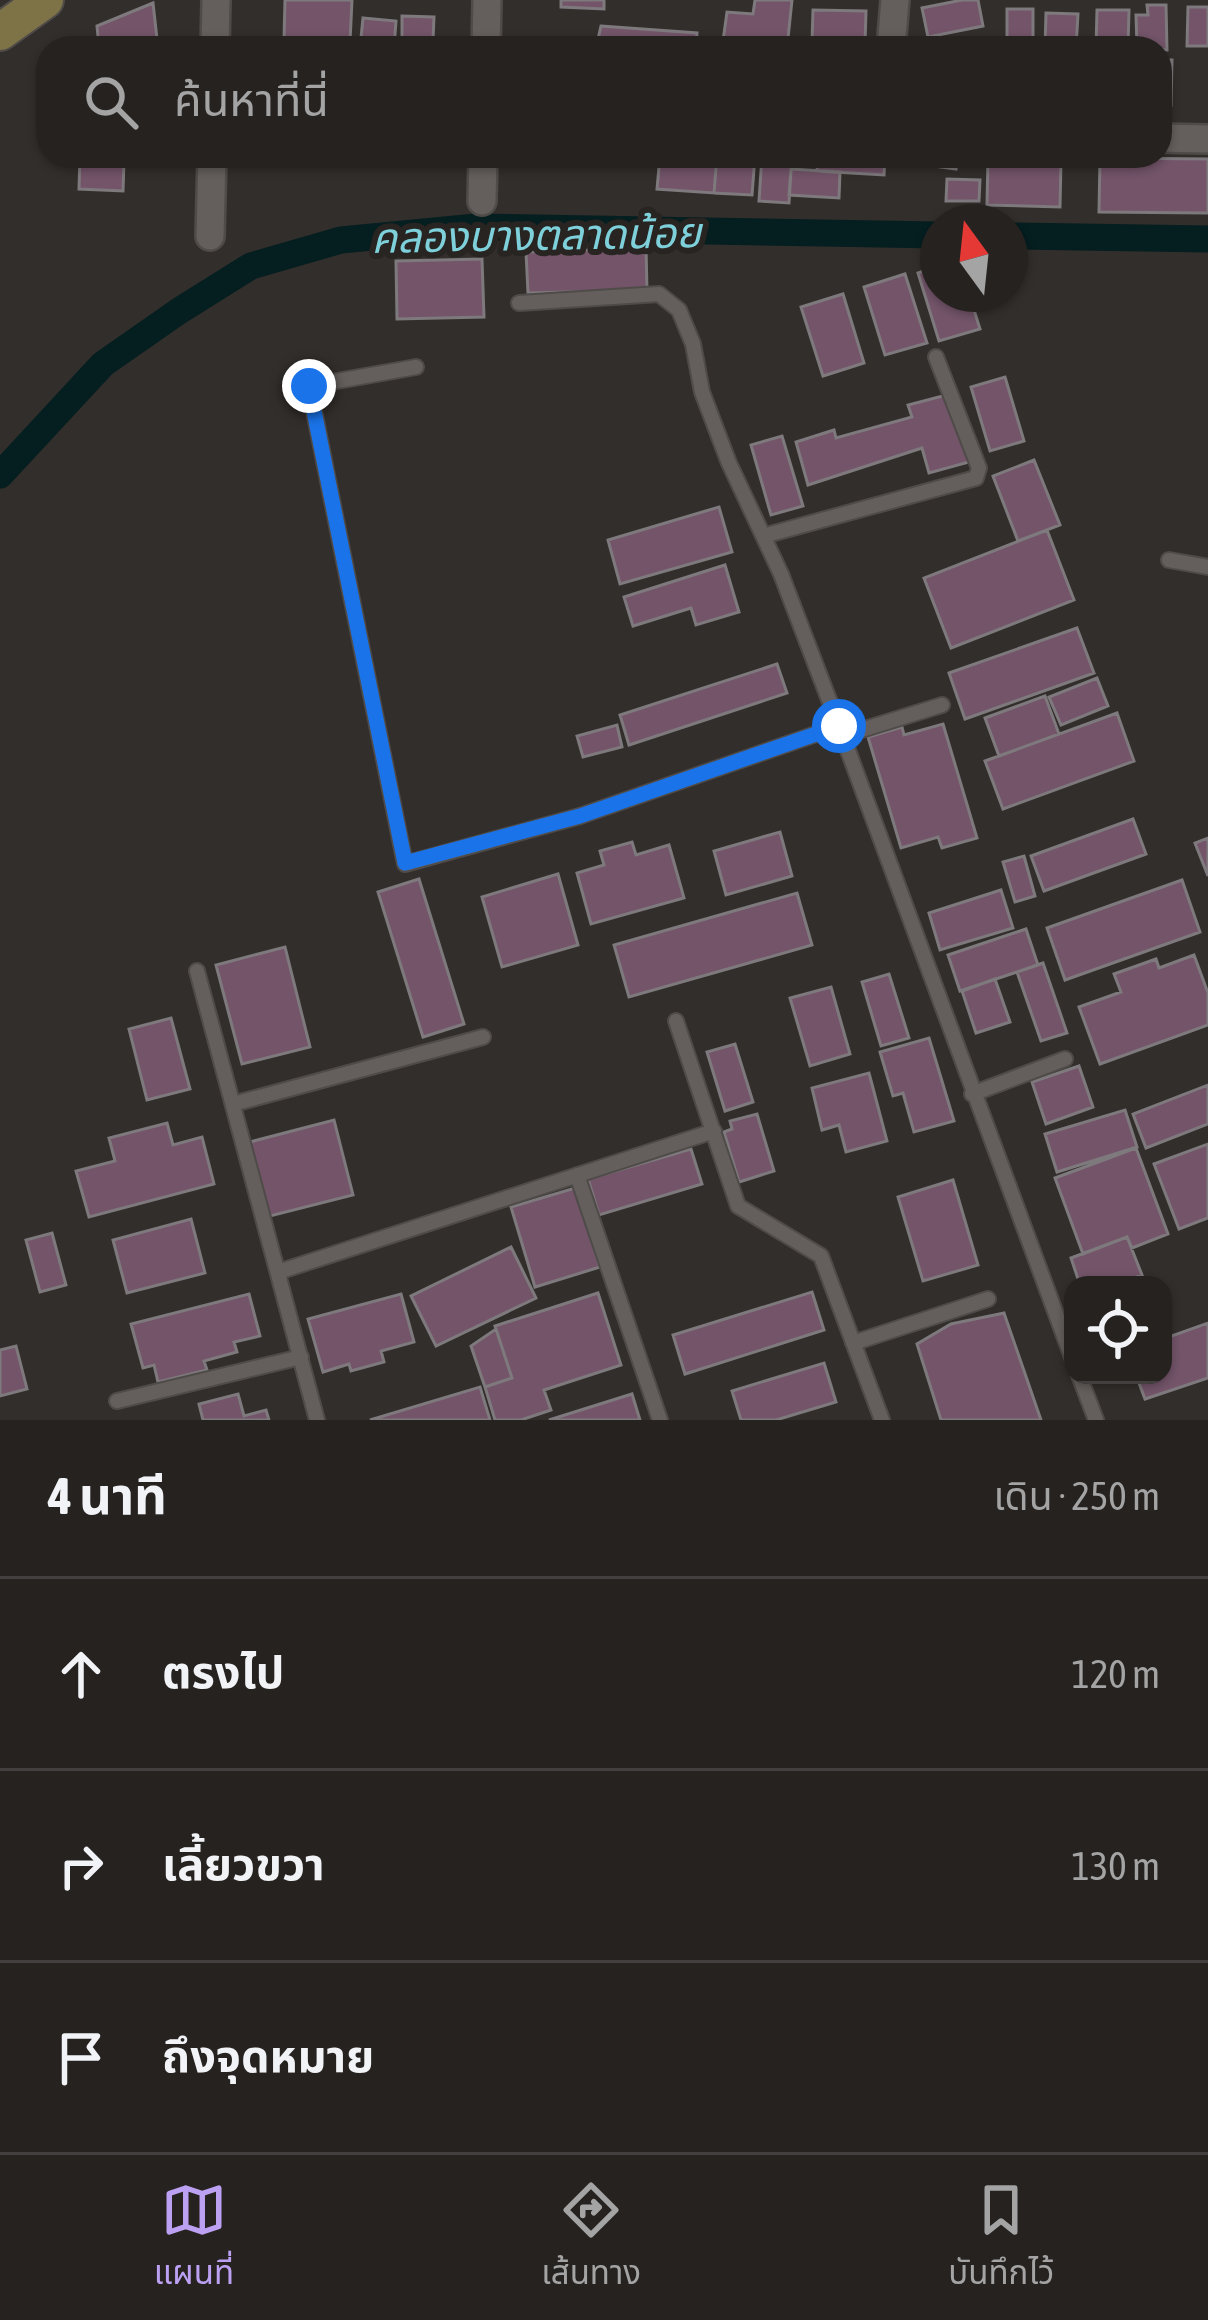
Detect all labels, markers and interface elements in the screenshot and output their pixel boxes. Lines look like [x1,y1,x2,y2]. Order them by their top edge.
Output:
search box [36,36,1172,168]
icon: search [78,69,144,135]
text: ค้นหาที่นี่ [174,74,329,126]
north arrow [920,204,1028,312]
water label: คลองบางตลาดน้อย [371,208,704,262]
route end [282,359,336,413]
route start [812,699,866,753]
map controls [1064,1276,1172,1384]
button: locate [1064,1276,1172,1384]
text: 4 นาที [48,1466,167,1525]
text: เดิน · 250 m [994,1474,1160,1518]
icon: ahead [48,1641,114,1707]
text: ตรงไป [162,1646,284,1698]
text: 120 m [1072,1652,1160,1696]
icon: right [48,1833,114,1899]
text: เลี้ยวขวา [162,1838,325,1890]
text: 130 m [1072,1844,1160,1888]
icon: arrive [48,2025,114,2091]
text: ถึงจุดหมาย [162,2030,374,2082]
tab: แผนที่ [154,2177,234,2299]
tab: เส้นทาง [541,2177,641,2299]
tab: บันทึกไว้ [948,2177,1054,2299]

